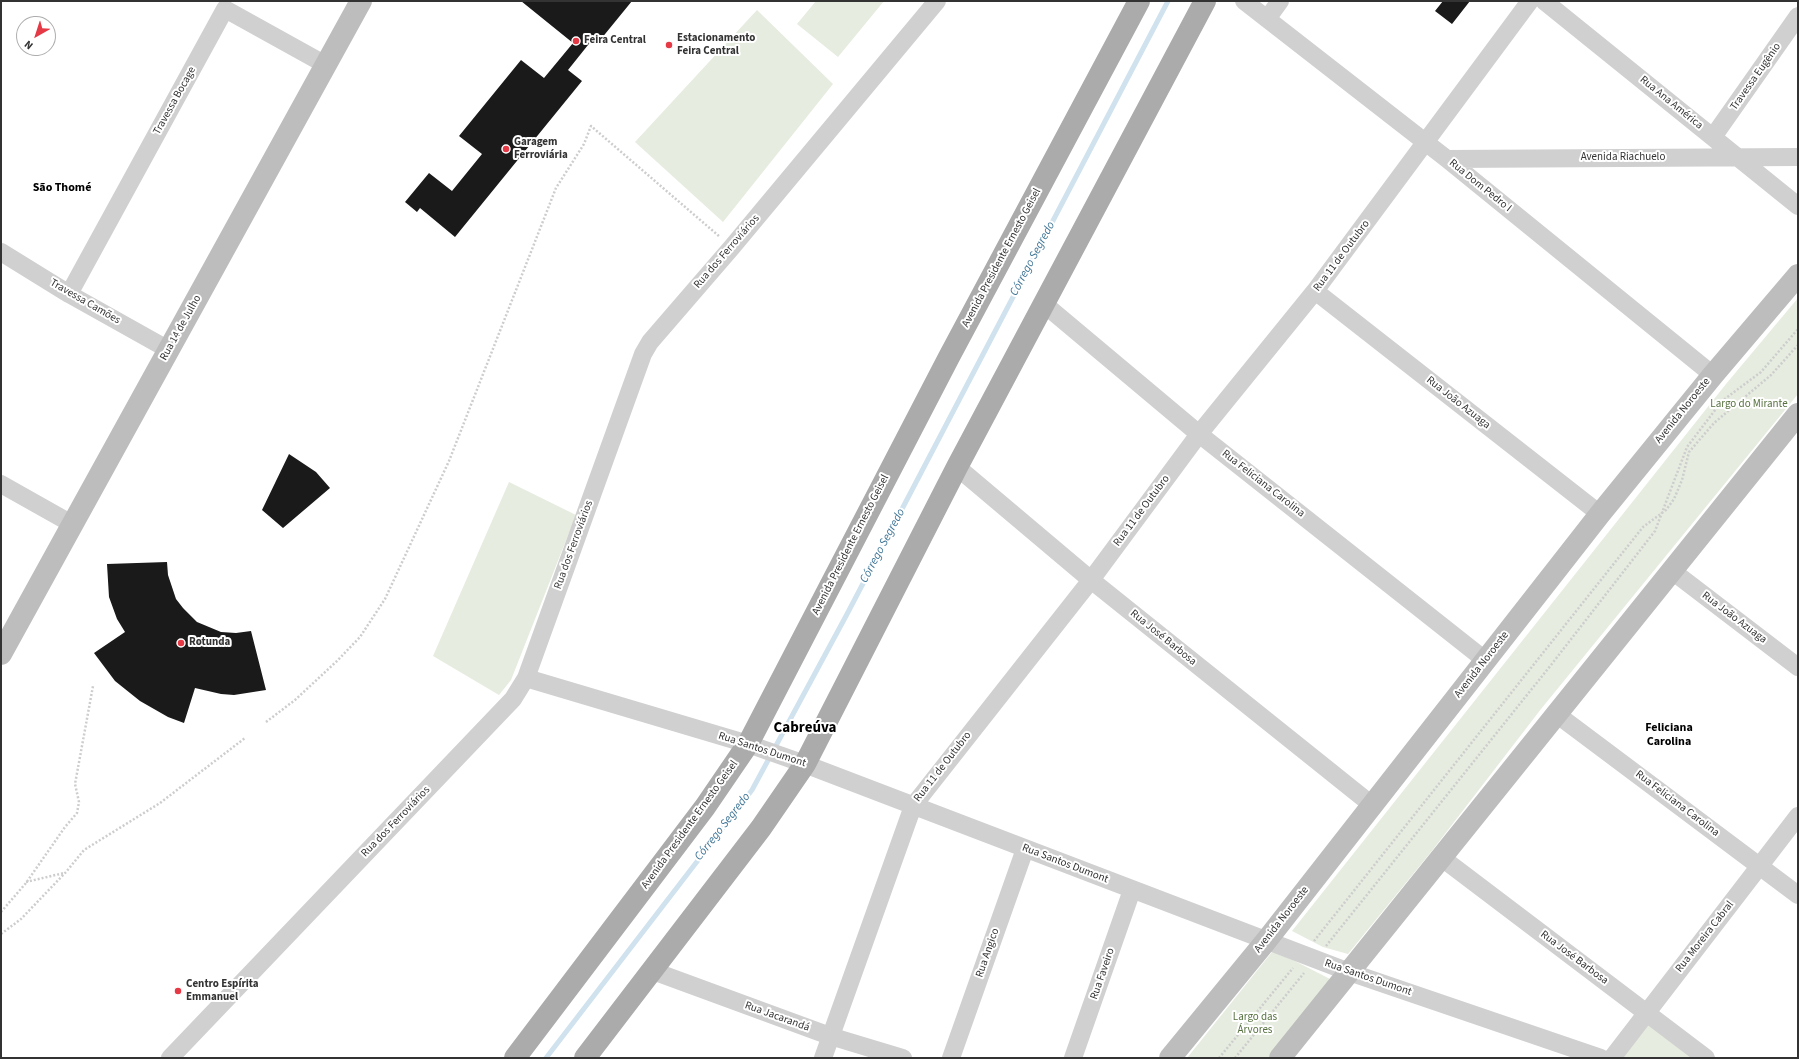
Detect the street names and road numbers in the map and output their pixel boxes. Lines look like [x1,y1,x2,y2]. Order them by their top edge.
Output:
street label: Travessa Eugênio [1728,41,1784,113]
street label: Travessa Bocage [151,65,199,137]
street label: Rua Ana América [1637,74,1705,132]
street label: Avenida Riachuelo [1581,151,1665,165]
street label: Rua Dom Pedro I [1446,157,1514,215]
street label: Avenida Presidente Ernesto Geisel [960,186,1044,330]
street label: Rua dos Ferroviários [691,212,763,292]
street label: Rua 11 de Outubro [1311,218,1373,294]
street label: Travessa Camões [48,277,122,327]
street label: Rua 14 de Julho [158,293,204,363]
street label: Rua João Azuaga [1423,374,1493,432]
street label: Avenida Noroeste [1652,376,1714,446]
street label: Rua Feliciana Carolina [1219,447,1307,521]
street label: Avenida Presidente Ernesto Geisel [810,473,892,617]
street label: Rua 11 de Outubro [1111,473,1173,549]
street label: Rua dos Ferroviários [552,499,596,591]
street label: Rua João Azuaga [1699,589,1769,647]
street label: Rua José Barbosa [1127,607,1199,669]
street label: Avenida Noroeste [1452,629,1512,701]
street label: Rua 11 de Outubro [911,729,975,805]
street label: Rua Santos Dumont [717,730,807,770]
street label: Avenida Presidente Ernesto Geisel [639,758,741,892]
street label: Rua Feliciana Carolina [1632,768,1722,840]
street label: Rua dos Ferroviários [359,784,433,860]
street label: Rua Santos Dumont [1020,841,1110,887]
street label: Avenida Noroeste [1252,884,1312,956]
street label: Rua Moreira Cabral [1673,899,1737,975]
street label: Rua Angico [973,927,1003,979]
street label: Rua José Barbosa [1537,928,1611,988]
street label: Rua Faveiro [1088,947,1118,1001]
street label: Rua Santos Dumont [1323,957,1413,999]
street label: Rua Jacarandá [743,999,811,1035]

